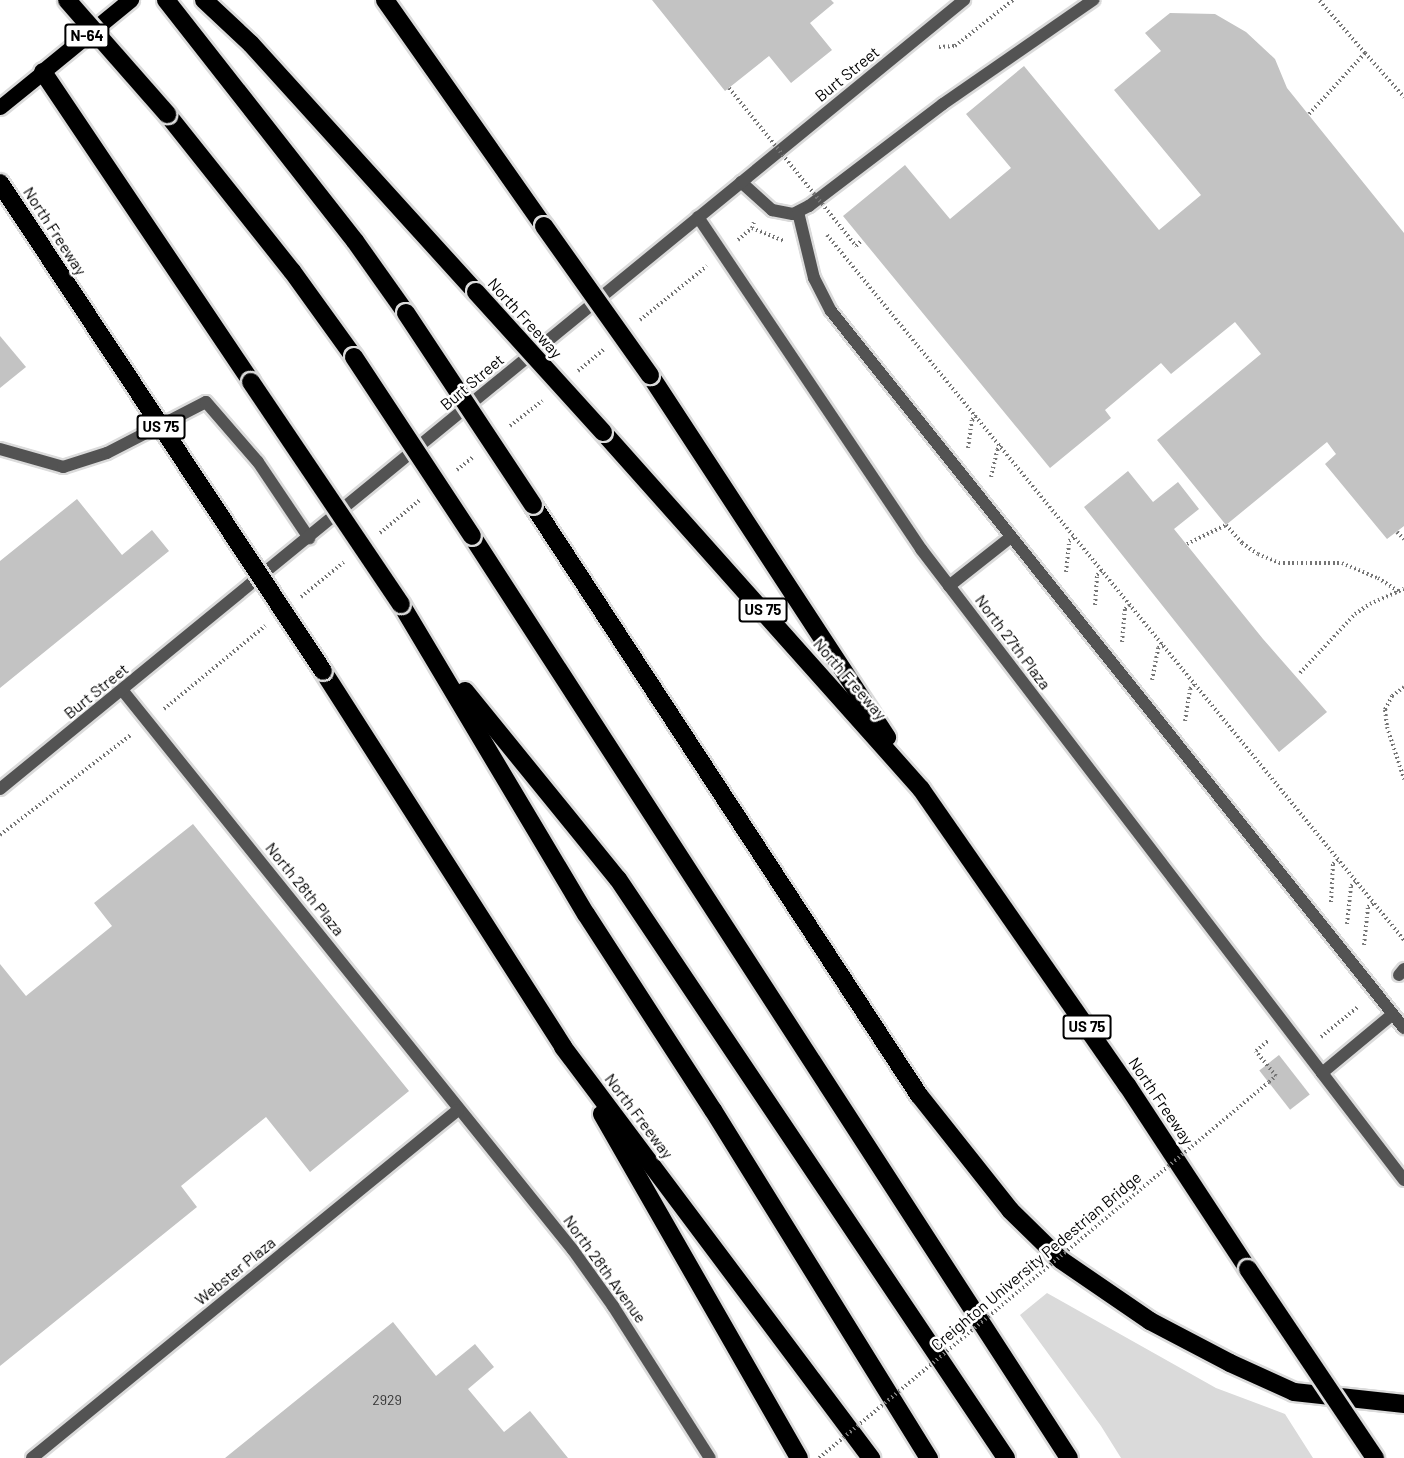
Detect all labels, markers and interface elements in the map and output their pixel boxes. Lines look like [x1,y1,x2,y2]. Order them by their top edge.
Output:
road number: N-64 [63,24,111,48]
street label: Burt Street [811,42,883,106]
street label: North Freeway [19,183,91,279]
street label: North Freeway [484,274,566,362]
street label: Burt Street [436,350,508,414]
road number: US 75 [136,415,186,439]
street label: North 27th Plaza [971,591,1055,693]
road number: US 75 [738,598,789,622]
street label: North Freeway [809,634,891,724]
street label: Burt Street [60,659,132,723]
street label: North 28th Plaza [262,838,348,940]
road number: US 75 [1062,1015,1112,1039]
street label: North Freeway [1125,1054,1197,1148]
street label: North Freeway [601,1070,677,1162]
street label: Creighton University Pedestrian Bridge [927,1167,1145,1355]
street label: North 28th Avenue [559,1211,651,1327]
street label: Webster Plaza [191,1233,279,1309]
house number: 2929 [372,1392,402,1408]

